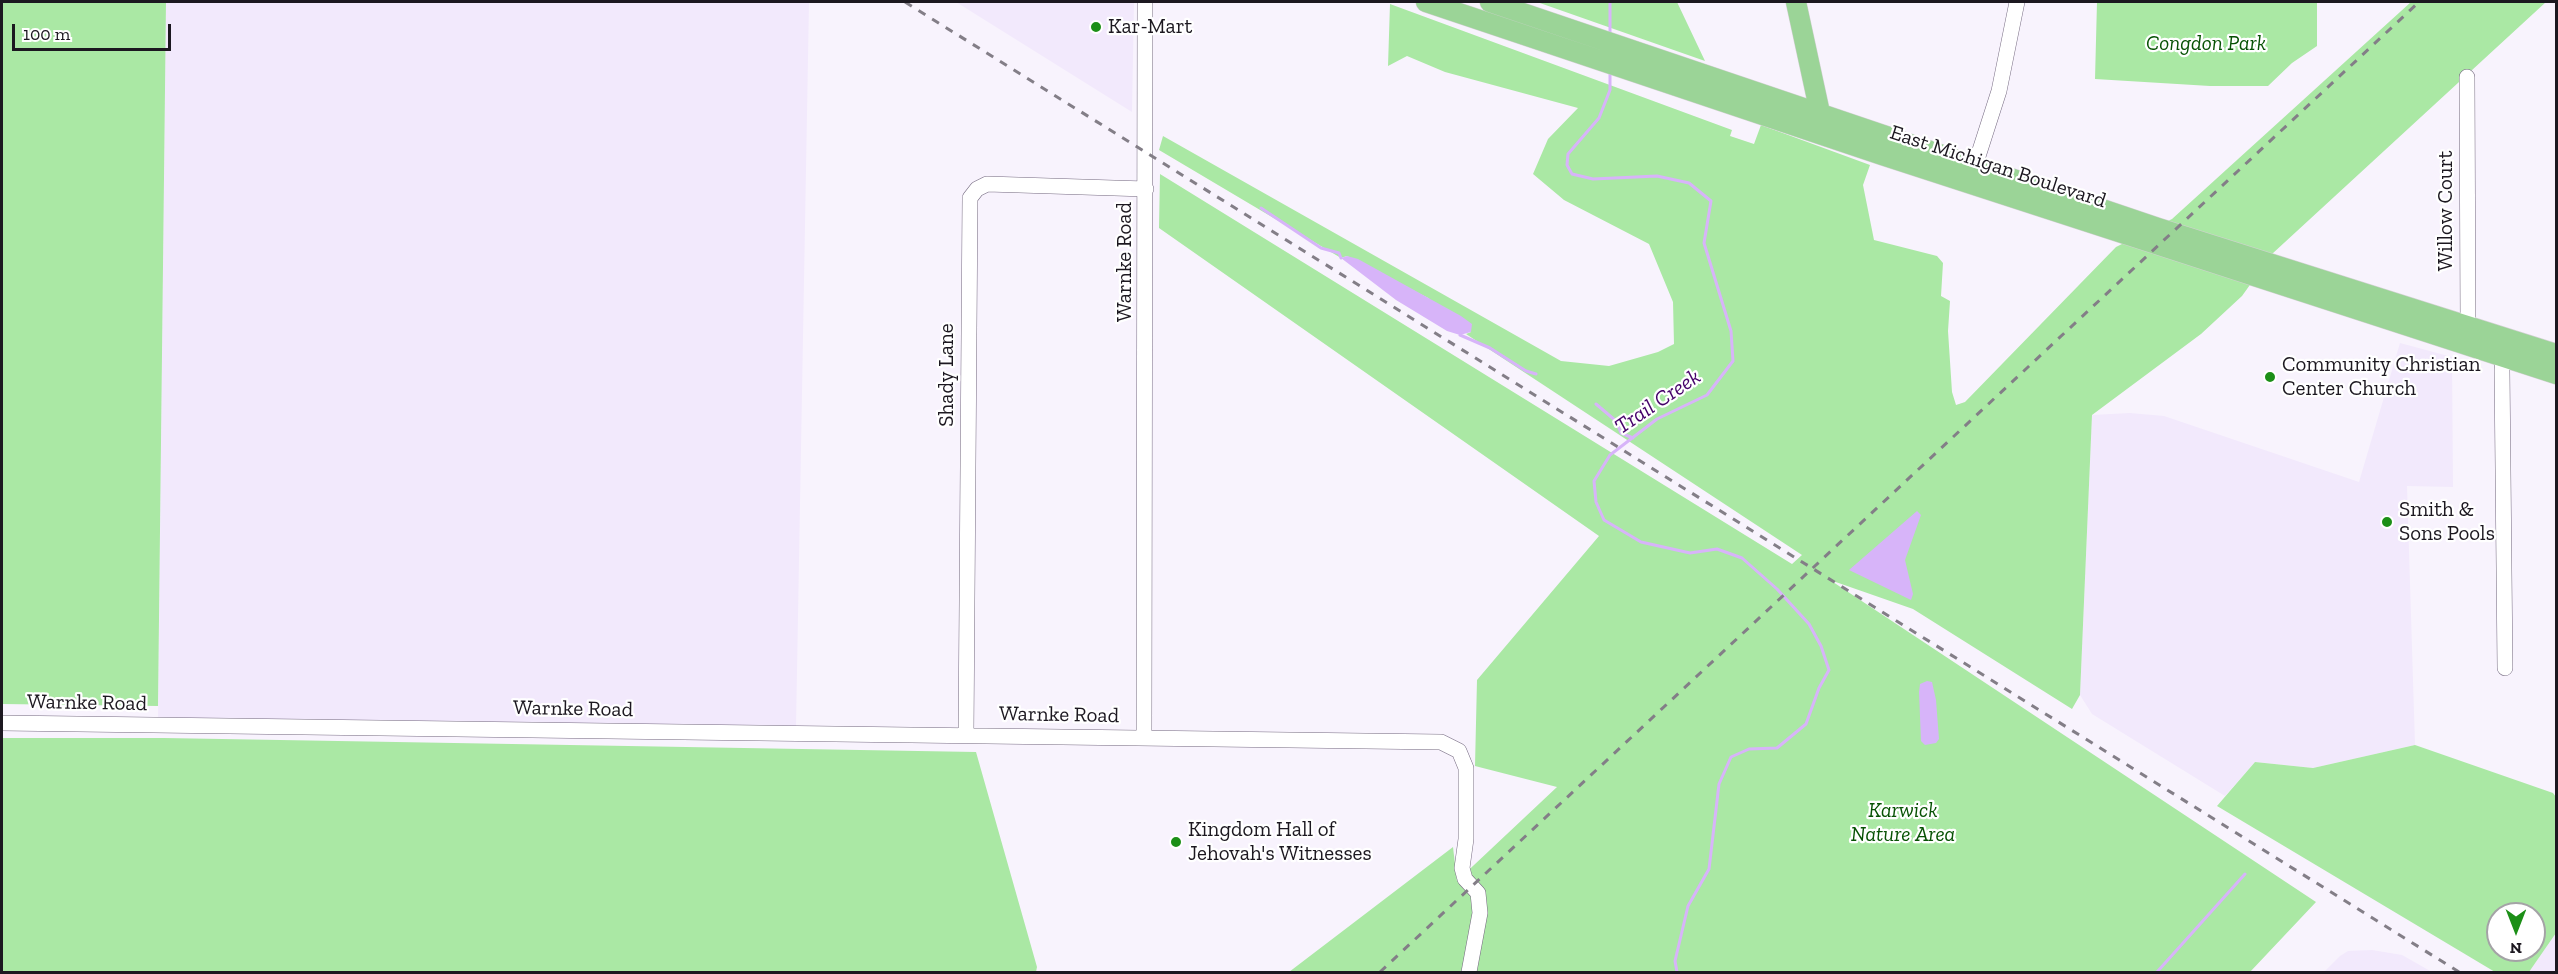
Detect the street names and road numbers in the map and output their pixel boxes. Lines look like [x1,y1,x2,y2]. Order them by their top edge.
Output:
street label: East Michigan Boulevard [1887,120,2109,214]
street label: Willow Court [2433,151,2459,271]
street label: Warnke Road [1112,202,1138,322]
street label: Shady Lane [934,323,960,427]
street label: Warnke Road [27,689,147,717]
street label: Warnke Road [513,695,633,723]
street label: Warnke Road [999,701,1119,729]

